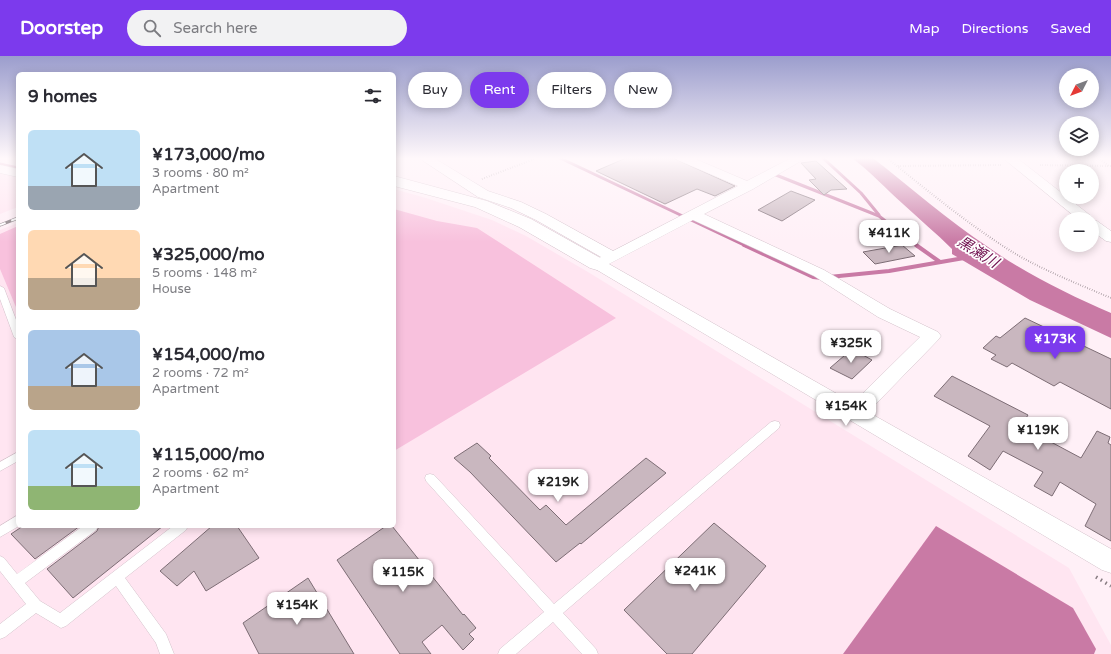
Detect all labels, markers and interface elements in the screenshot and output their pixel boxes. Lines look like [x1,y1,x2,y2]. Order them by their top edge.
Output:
search box [127,10,407,46]
text: Doorstep [20,17,103,39]
icon: search [141,17,163,39]
text: Search here [173,19,258,37]
text: Map [909,20,940,37]
text: Directions [962,20,1029,37]
text: Saved [1051,20,1091,37]
north arrow [1059,68,1099,108]
map controls [1059,68,1099,252]
chip: Buy [408,72,462,108]
chip: Rent [470,72,529,108]
chip: Filters [537,72,606,108]
chip: New [614,72,672,108]
icon: filters [362,85,384,107]
text: 9 homes [28,86,97,107]
button: layers [1059,116,1099,156]
text: ¥173,000/mo [152,144,265,165]
icon: home [60,146,108,194]
button: + [1059,164,1099,204]
text: 3 rooms · 80 m² [152,165,249,181]
text: Apartment [152,181,219,197]
button: − [1059,212,1099,252]
pin: ¥411K [861,220,917,254]
text: ¥411K [868,225,910,241]
water label: 黒瀬川 [954,232,1004,273]
text: ¥325,000/mo [152,244,265,265]
icon: home [60,246,108,294]
text: 5 rooms · 148 m² [152,265,257,281]
text: House [152,281,191,297]
pin: ¥173K [1027,326,1083,360]
pin: ¥325K [823,330,879,364]
text: ¥173K [1034,331,1076,347]
text: ¥325K [830,335,872,351]
text: ¥154,000/mo [152,344,265,365]
icon: home [60,346,108,394]
text: 2 rooms · 72 m² [152,365,249,381]
text: Apartment [152,381,219,397]
pin: ¥154K [818,393,874,427]
text: ¥154K [825,398,867,414]
pin: ¥119K [1010,417,1066,451]
text: ¥119K [1017,422,1059,438]
text: ¥115,000/mo [152,444,265,465]
icon: home [60,446,108,494]
text: 2 rooms · 62 m² [152,465,249,481]
pin: ¥219K [530,469,586,503]
text: ¥219K [537,474,579,490]
text: Apartment [152,481,219,497]
pin: ¥241K [667,558,723,592]
pin: ¥115K [375,559,431,593]
text: ¥241K [674,563,716,579]
text: ¥115K [382,564,424,580]
pin: ¥154K [269,592,325,626]
text: ¥154K [276,597,318,613]

